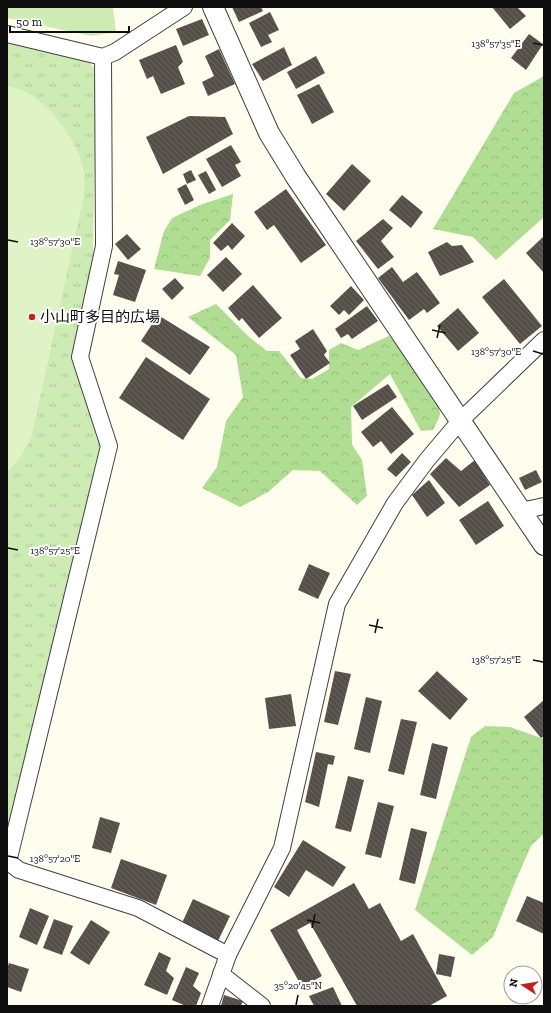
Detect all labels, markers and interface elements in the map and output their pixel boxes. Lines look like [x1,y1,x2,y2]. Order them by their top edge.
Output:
scale bar [10,8,129,34]
text: 50 m [16,15,43,29]
text: 138°57'35"E [471,38,521,50]
text: 138°57'30"E [30,236,80,248]
place label: 小山町多目的広場 [40,308,160,326]
marker: 小山町多目的広場 [27,312,37,322]
text: 138°57'30"E [471,346,521,358]
text: 138°57'25"E [30,545,80,557]
text: 138°57'25"E [471,654,521,666]
text: 138°57'20"E [30,853,80,865]
north arrow [503,965,543,1005]
text: N [506,977,521,988]
text: 35°20'45"N [274,980,323,992]

